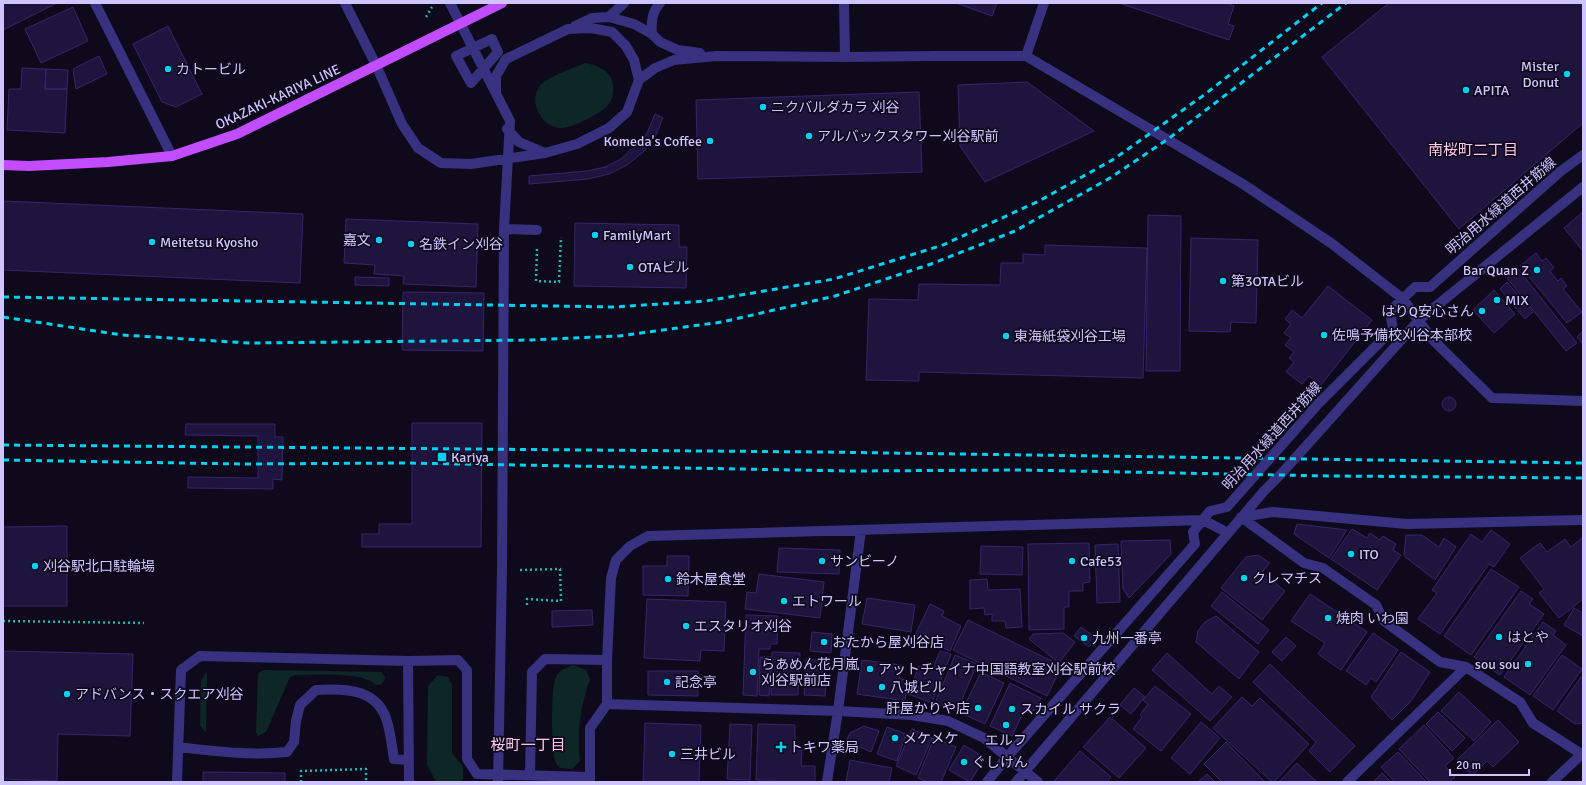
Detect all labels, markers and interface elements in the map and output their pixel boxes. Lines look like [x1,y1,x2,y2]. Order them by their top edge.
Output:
place label: Mister Donut [1521,58,1560,91]
place label: カトービル [176,61,246,78]
street label: OKAZAKI-KARIYA LINE [213,61,343,133]
marker: カトービル [163,64,173,74]
marker: Mister Donut [1562,69,1572,79]
place label: APITA [1474,82,1510,99]
marker: APITA [1461,85,1471,95]
place label: ニクバルダカラ 刈谷 [771,99,899,116]
marker: ニクバルダカラ 刈谷 [758,102,768,112]
place label: アルバックスタワー刈谷駅前 [817,128,998,145]
marker: アルバックスタワー刈谷駅前 [804,131,814,141]
place label: Komeda's Coffee [603,133,702,150]
marker: Komeda's Coffee [705,136,715,146]
district label: 南桜町二丁目 [1428,141,1518,159]
street label: 明治用水緑道西井筋線 [1443,154,1559,258]
place label: FamilyMart [603,227,671,244]
marker: FamilyMart [590,230,600,240]
place label: 嘉文 [343,232,371,249]
place label: Meitetsu Kyosho [160,234,258,251]
marker: 嘉文 [374,235,384,245]
place label: 名鉄イン刈谷 [419,236,503,253]
marker: Meitetsu Kyosho [147,237,157,247]
marker: 名鉄イン刈谷 [406,239,416,249]
place label: OTAビル [638,259,689,276]
marker: OTAビル [625,262,635,272]
place label: Bar Quan Z [1463,262,1529,279]
marker: Bar Quan Z [1532,265,1542,275]
place label: 第3OTAビル [1231,273,1304,290]
marker: 第3OTAビル [1218,276,1228,286]
place label: MIX [1505,292,1529,309]
marker: MIX [1492,295,1502,305]
place label: はりQ安心さん [1381,303,1474,320]
marker: はりQ安心さん [1477,306,1487,316]
place label: 佐鳴予備校刈谷本部校 [1332,327,1472,344]
place label: 東海紙袋刈谷工場 [1014,328,1126,345]
marker: 佐鳴予備校刈谷本部校 [1319,330,1329,340]
marker: 東海紙袋刈谷工場 [1001,331,1011,341]
street label: 明治用水緑道西井筋線 [1219,378,1325,494]
place label: Kariya [451,449,489,466]
marker: Kariya [436,451,448,463]
place label: ITO [1359,546,1379,563]
marker: ITO [1346,549,1356,559]
place label: サンビーノ [830,553,899,570]
place label: Cafe53 [1080,553,1122,570]
marker: サンビーノ [817,556,827,566]
marker: Cafe53 [1067,556,1077,566]
place label: 刈谷駅北口駐輪場 [43,558,155,575]
marker: 刈谷駅北口駐輪場 [30,561,40,571]
place label: クレマチス [1252,570,1322,587]
place label: 鈴木屋食堂 [676,571,746,588]
marker: クレマチス [1239,573,1249,583]
marker: 鈴木屋食堂 [663,574,673,584]
place label: エトワール [792,593,862,610]
marker: エトワール [779,596,789,606]
place label: 焼肉 いわ園 [1336,610,1409,627]
marker: 焼肉 いわ園 [1323,613,1333,623]
place label: エスタリオ刈谷 [694,618,792,635]
marker: エスタリオ刈谷 [681,621,691,631]
place label: はとや [1507,629,1549,646]
place label: 九州一番亭 [1092,630,1162,647]
marker: はとや [1494,632,1504,642]
marker: 九州一番亭 [1079,633,1089,643]
place label: おたから屋刈谷店 [832,634,944,651]
marker: おたから屋刈谷店 [819,637,829,647]
place label: らあめん花月嵐 刈谷駅前店 [761,656,860,689]
place label: sou sou [1475,656,1520,673]
marker: sou sou [1523,659,1533,669]
place label: アットチャイナ中国語教室刈谷駅前校 [878,661,1116,678]
marker: アットチャイナ中国語教室刈谷駅前校 [865,664,875,674]
marker: らあめん花月嵐 刈谷駅前店 [748,667,758,677]
place label: 記念亭 [675,674,717,691]
marker: 記念亭 [662,677,672,687]
place label: 八城ビル [890,679,946,696]
marker: 八城ビル [877,682,887,692]
place label: アドバンス・スクエア刈谷 [75,686,243,703]
marker: アドバンス・スクエア刈谷 [62,689,72,699]
place label: 肝屋かりや店 [886,700,970,717]
place label: スカイル サクラ [1020,701,1121,718]
marker: 肝屋かりや店 [973,703,983,713]
marker: スカイル サクラ [1007,704,1017,714]
marker: エルフ [1001,720,1011,730]
place label: メケメケ [903,730,959,747]
place label: エルフ [985,732,1027,749]
marker: メケメケ [890,733,900,743]
district label: 桜町一丁目 [490,736,566,754]
place label: トキワ薬局 [789,739,859,756]
marker: トキワ薬局 [776,742,786,752]
place label: 三井ビル [680,746,736,763]
marker: 三井ビル [667,749,677,759]
scale bar [1450,751,1529,777]
place label: ぐしけん [972,754,1028,771]
marker: ぐしけん [959,757,969,767]
text: 20 m [1456,758,1481,773]

